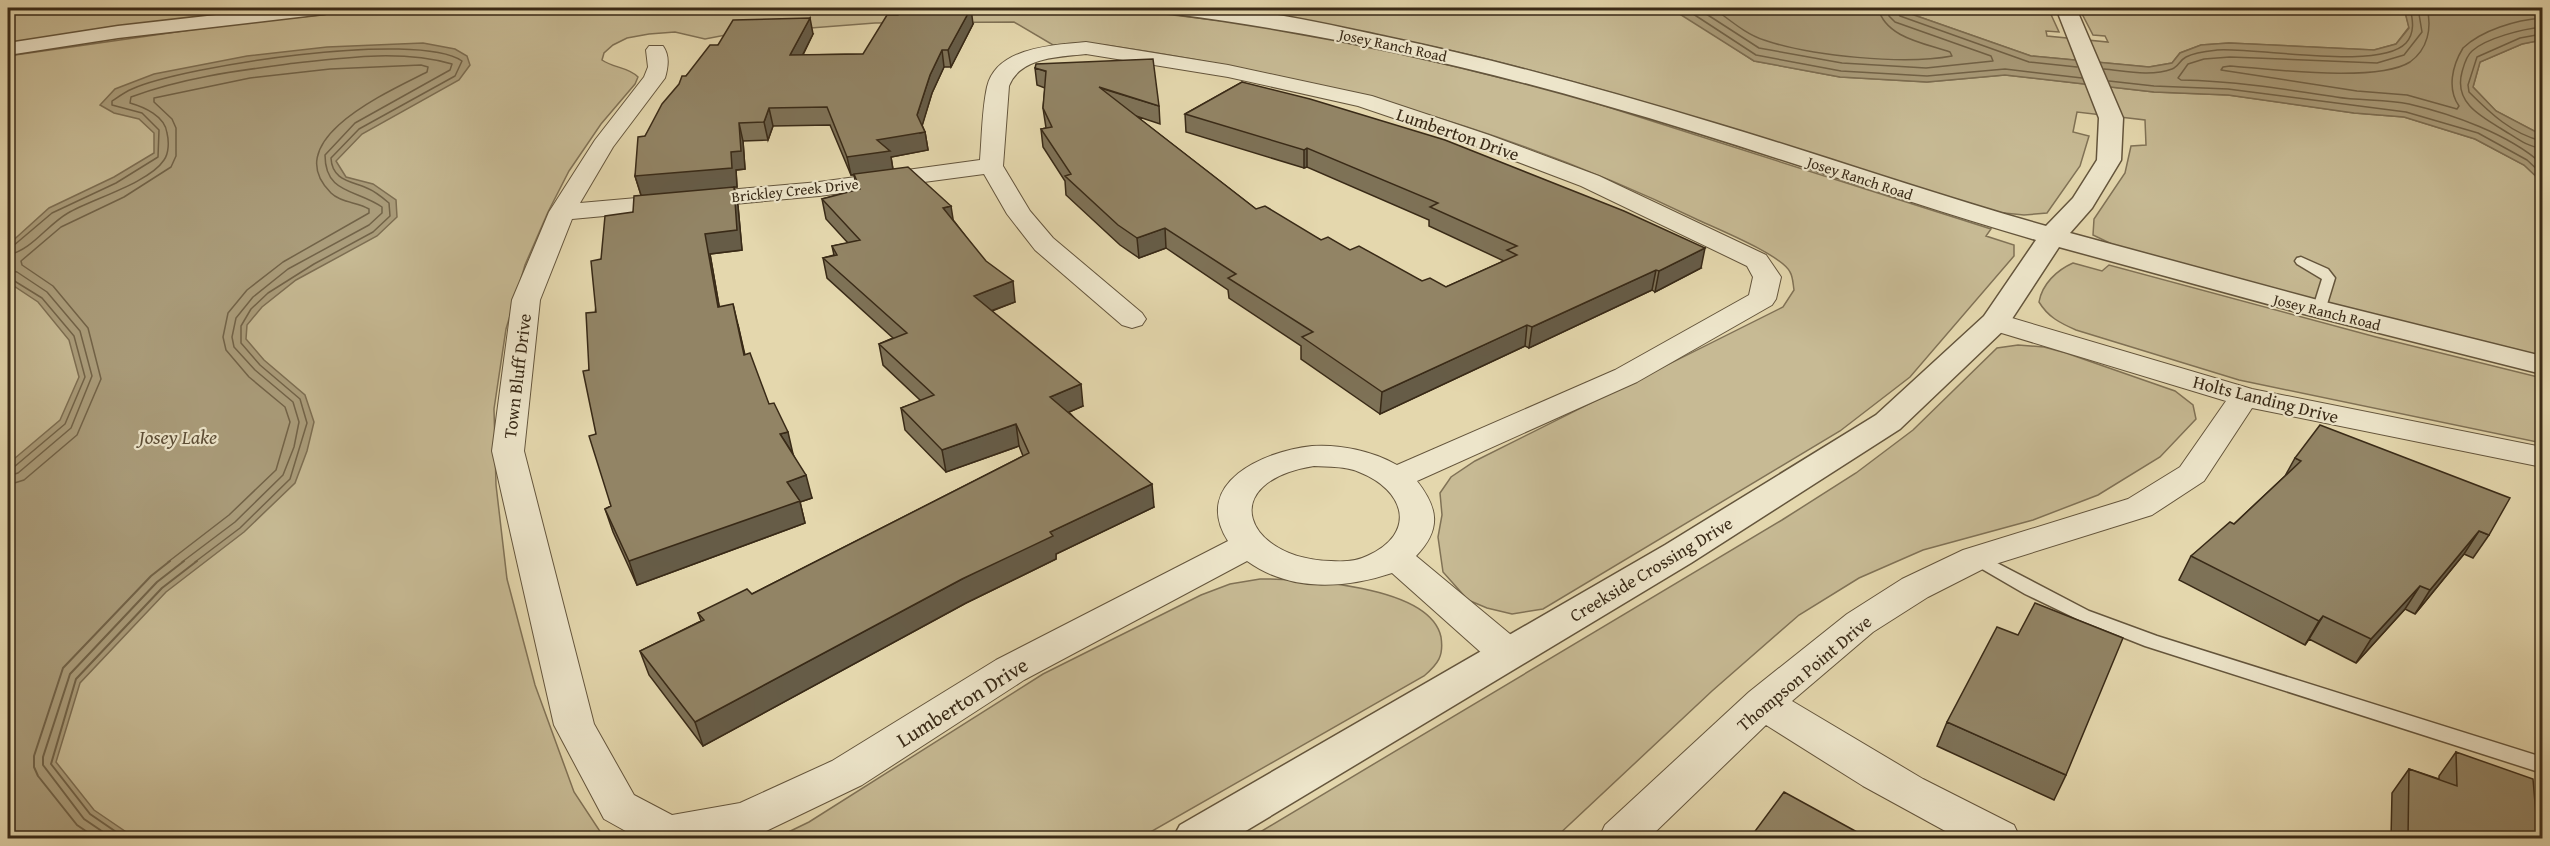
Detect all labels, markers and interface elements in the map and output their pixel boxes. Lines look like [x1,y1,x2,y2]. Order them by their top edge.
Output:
street label: Josey Ranch Road [1335,23,1449,67]
street label: Lumberton Drive [1393,100,1523,168]
street label: Josey Ranch Road [1803,150,1915,205]
street label: Brickley Creek Drive [730,173,860,207]
street label: Josey Ranch Road [2269,288,2383,335]
street label: Town Bluff Drive [496,312,538,440]
street label: Holts Landing Drive [2190,368,2342,430]
water label: Josey Lake [136,422,217,451]
street label: Creekside Crossing Drive [1564,510,1738,628]
street label: Thompson Point Drive [1731,608,1877,738]
street label: Lumberton Drive [890,649,1034,755]

